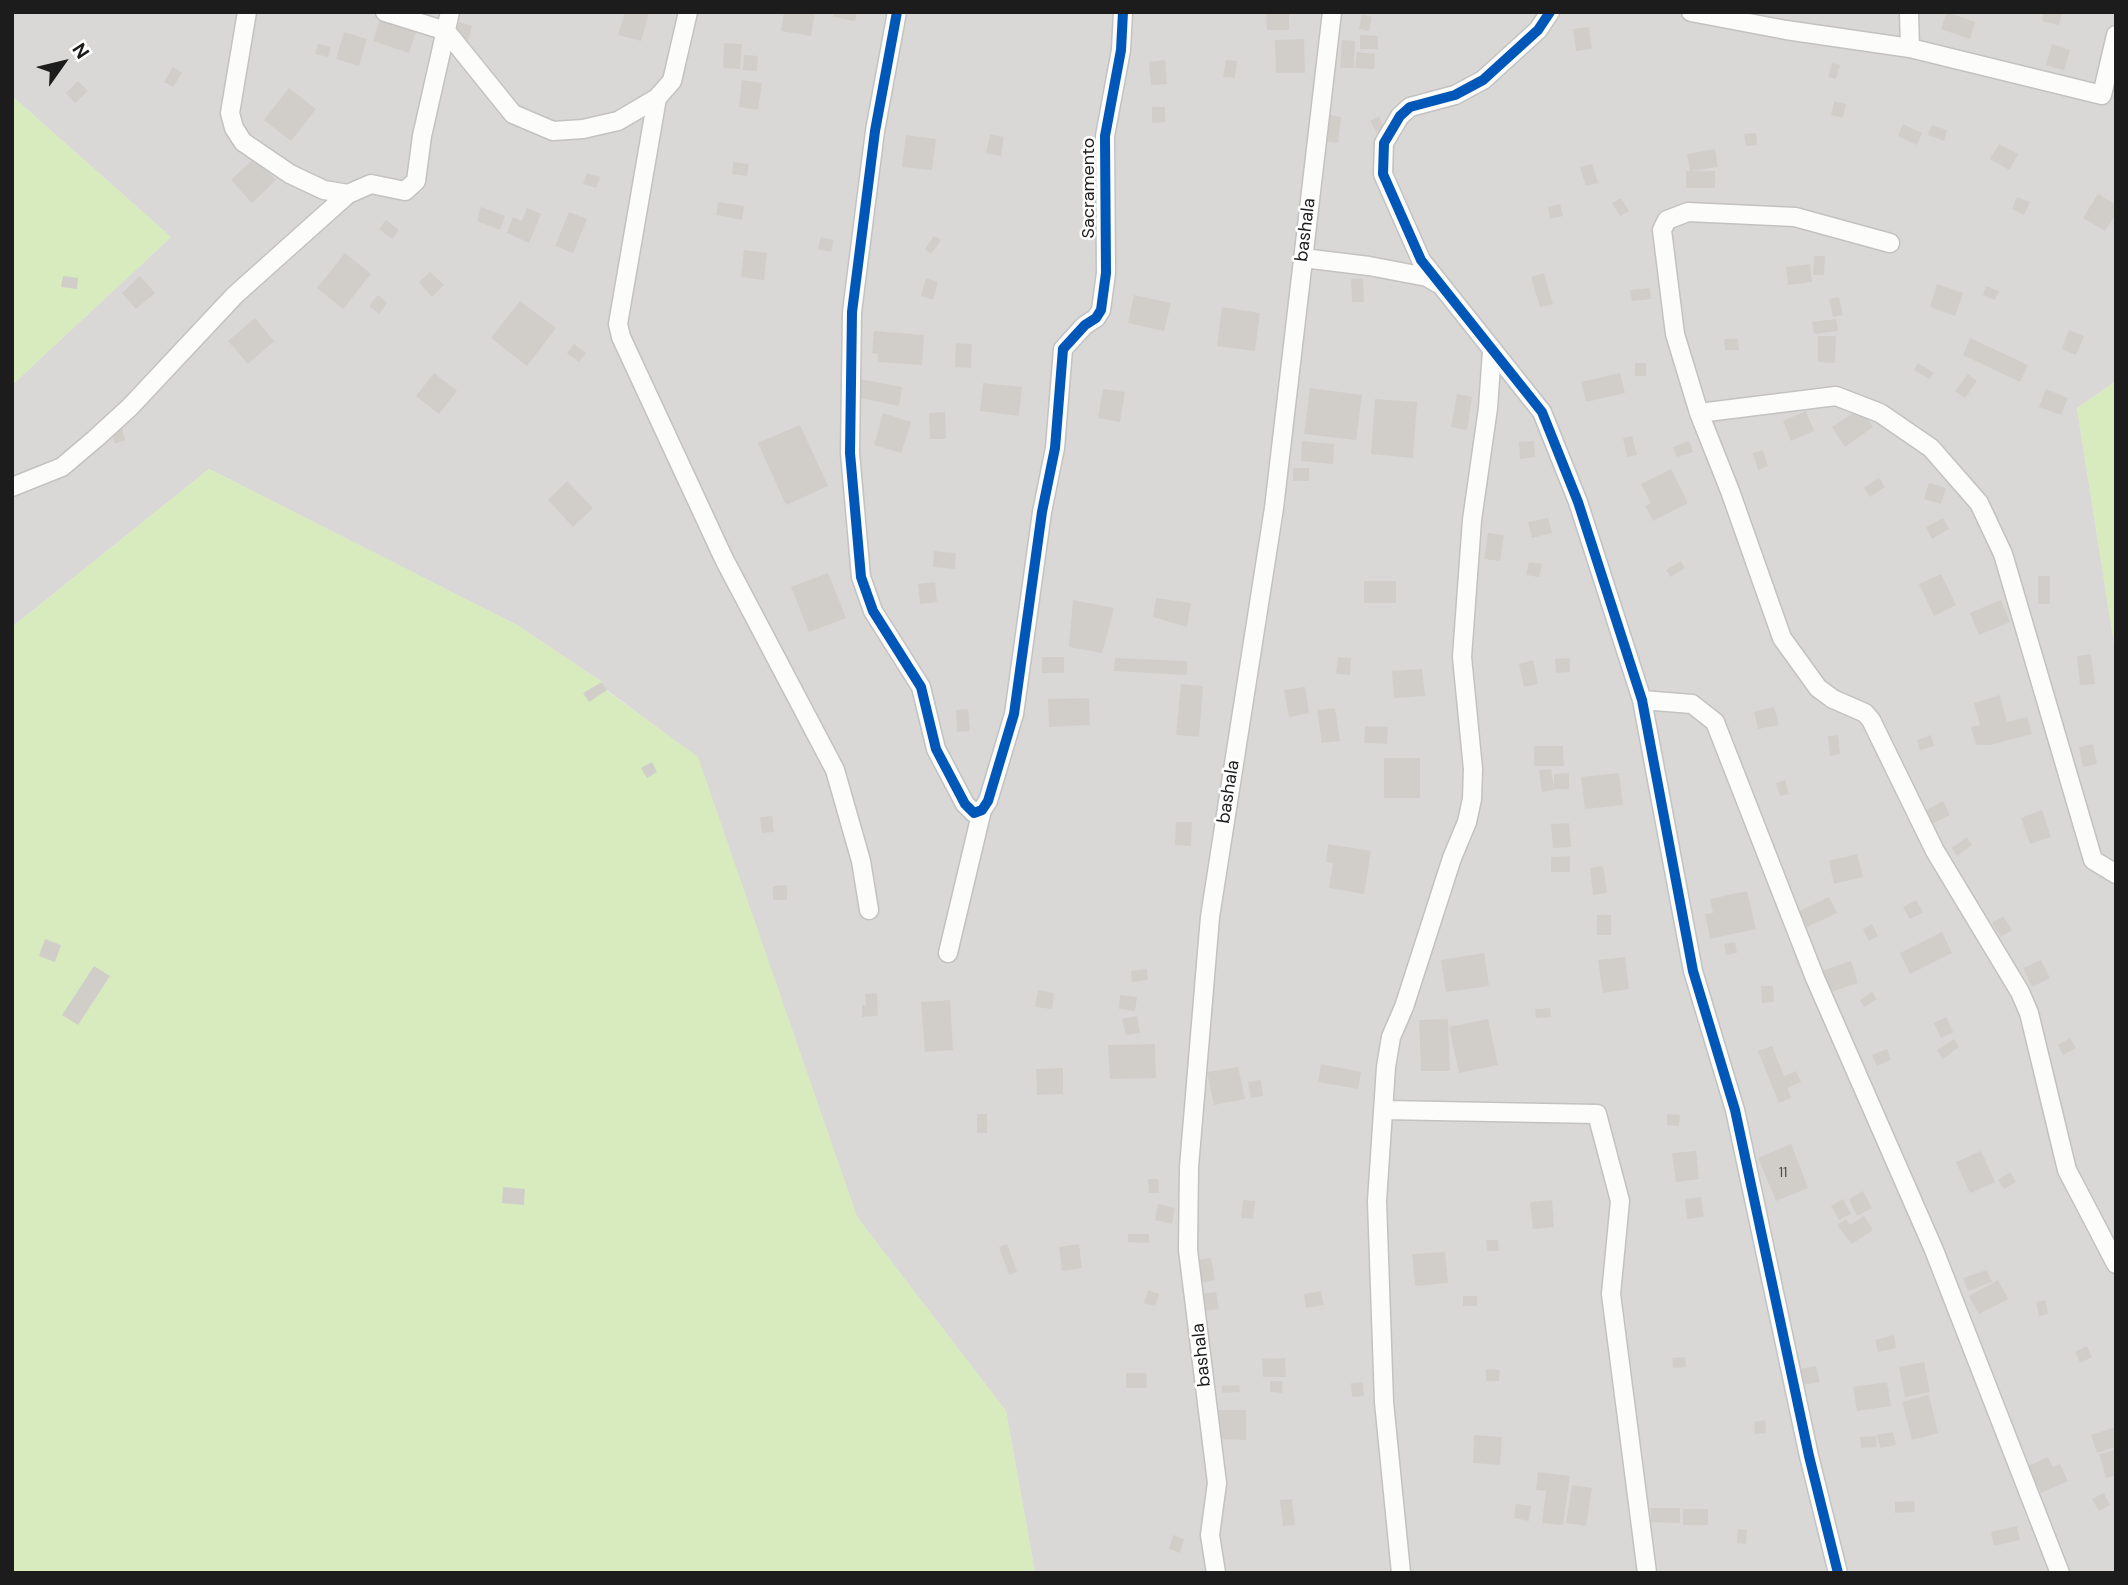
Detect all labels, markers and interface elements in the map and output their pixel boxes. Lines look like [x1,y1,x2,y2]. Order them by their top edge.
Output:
north arrow [28,28,98,98]
text: N [67,38,95,64]
street label: Sacramento [1078,137,1100,239]
street label: bashala [1291,197,1321,263]
street label: bashala [1213,759,1245,825]
house number: 11 [1779,1165,1787,1181]
street label: bashala [1188,1322,1216,1388]

